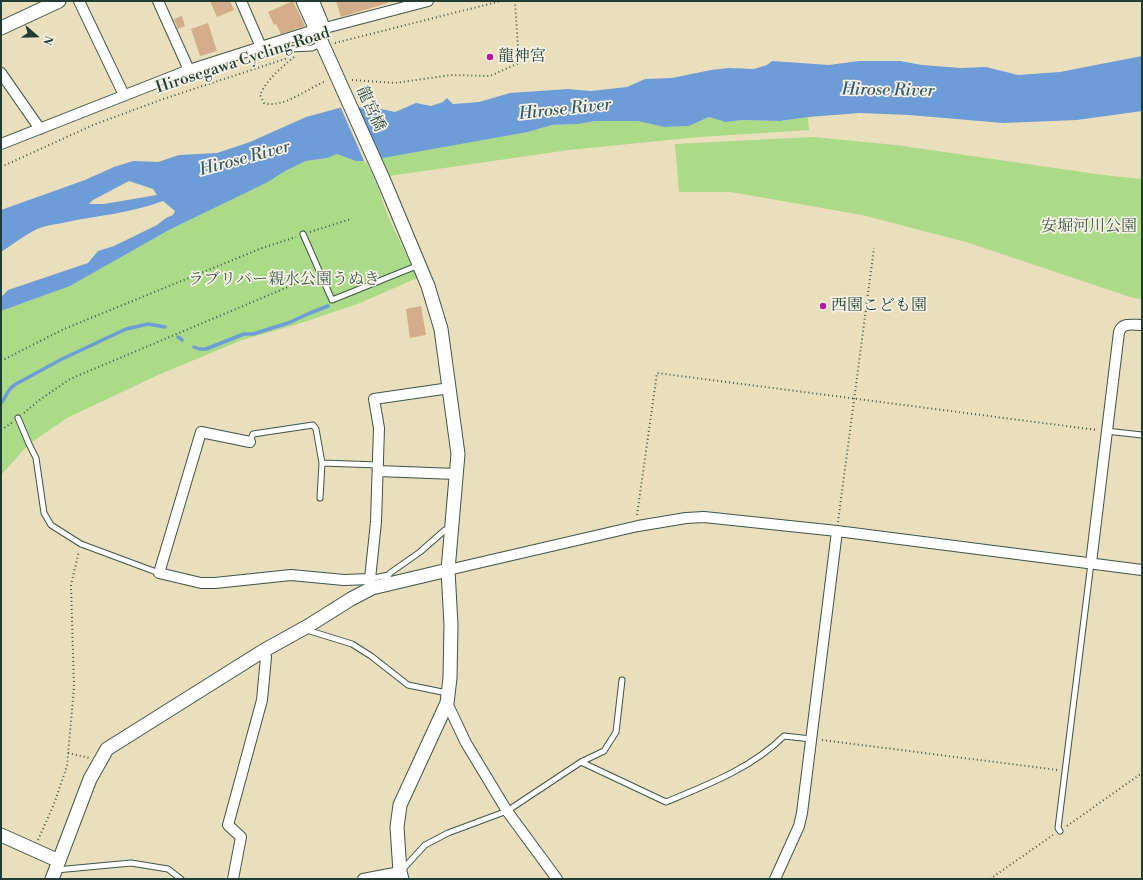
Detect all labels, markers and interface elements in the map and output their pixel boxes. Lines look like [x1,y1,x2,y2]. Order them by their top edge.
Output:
north arrow [16,16,56,56]
street label: Hirosegawa Cycling Road [154,24,332,98]
text: N [39,34,55,47]
place label: 龍神宮 [498,47,546,67]
marker: 龍神宮 [485,52,495,62]
water label: Hirose River [841,80,935,102]
street label: 龍宮橋 [351,83,389,135]
water label: Hirose River [518,95,612,125]
water label: Hirose River [197,137,293,181]
park label: 安堀河川公園 [1041,217,1137,237]
park label: ラブリバー親水公園うぬき [188,270,380,290]
place label: 西園こども園 [831,296,927,316]
marker: 西園こども園 [818,301,828,311]

